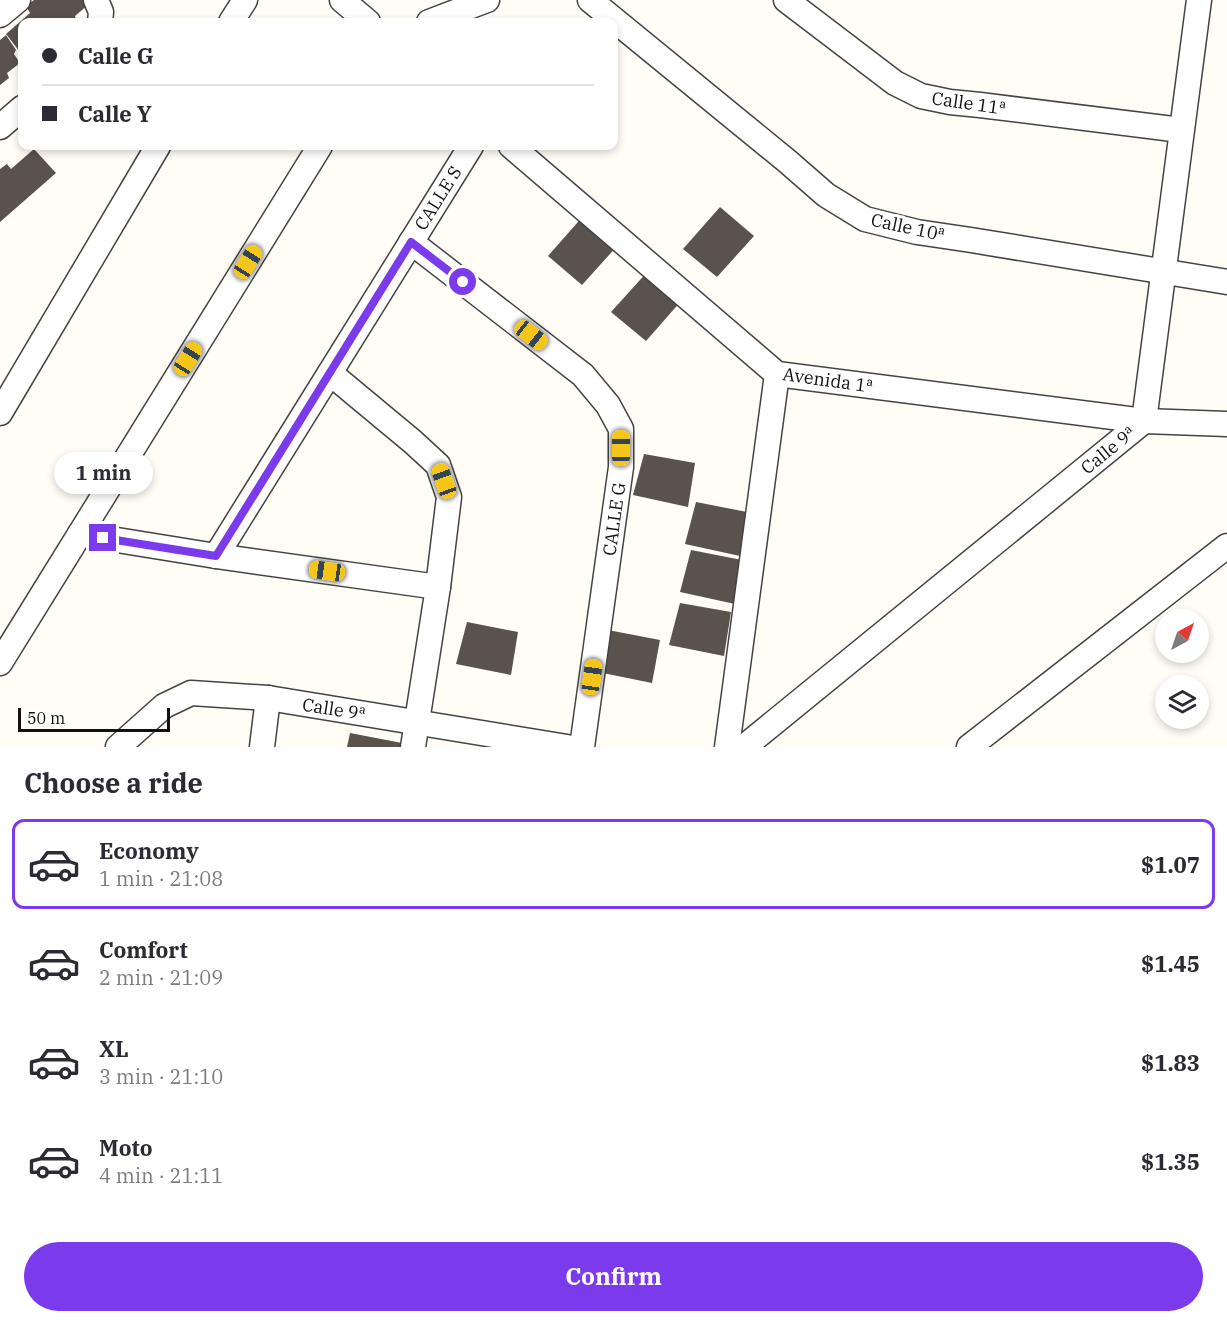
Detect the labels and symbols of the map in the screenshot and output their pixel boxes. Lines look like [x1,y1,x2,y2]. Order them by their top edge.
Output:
street label: Calle 11ª [930,86,1008,120]
street label: CALLE S [409,162,467,234]
street label: Calle 10ª [869,208,947,246]
car [231,242,265,282]
route start [449,268,476,295]
car [511,317,551,353]
car [171,339,205,379]
street label: Avenida 1ª [781,362,875,398]
street label: Calle 9ª [1076,421,1140,479]
car [612,430,630,466]
callout: 1 min [54,451,152,493]
car [429,461,459,501]
street label: CALLE G [597,481,631,557]
route end [89,524,116,551]
car [308,560,346,582]
north arrow [1155,609,1209,663]
car [581,658,603,696]
street label: Calle 9ª [301,693,367,725]
scale bar [18,705,170,732]

